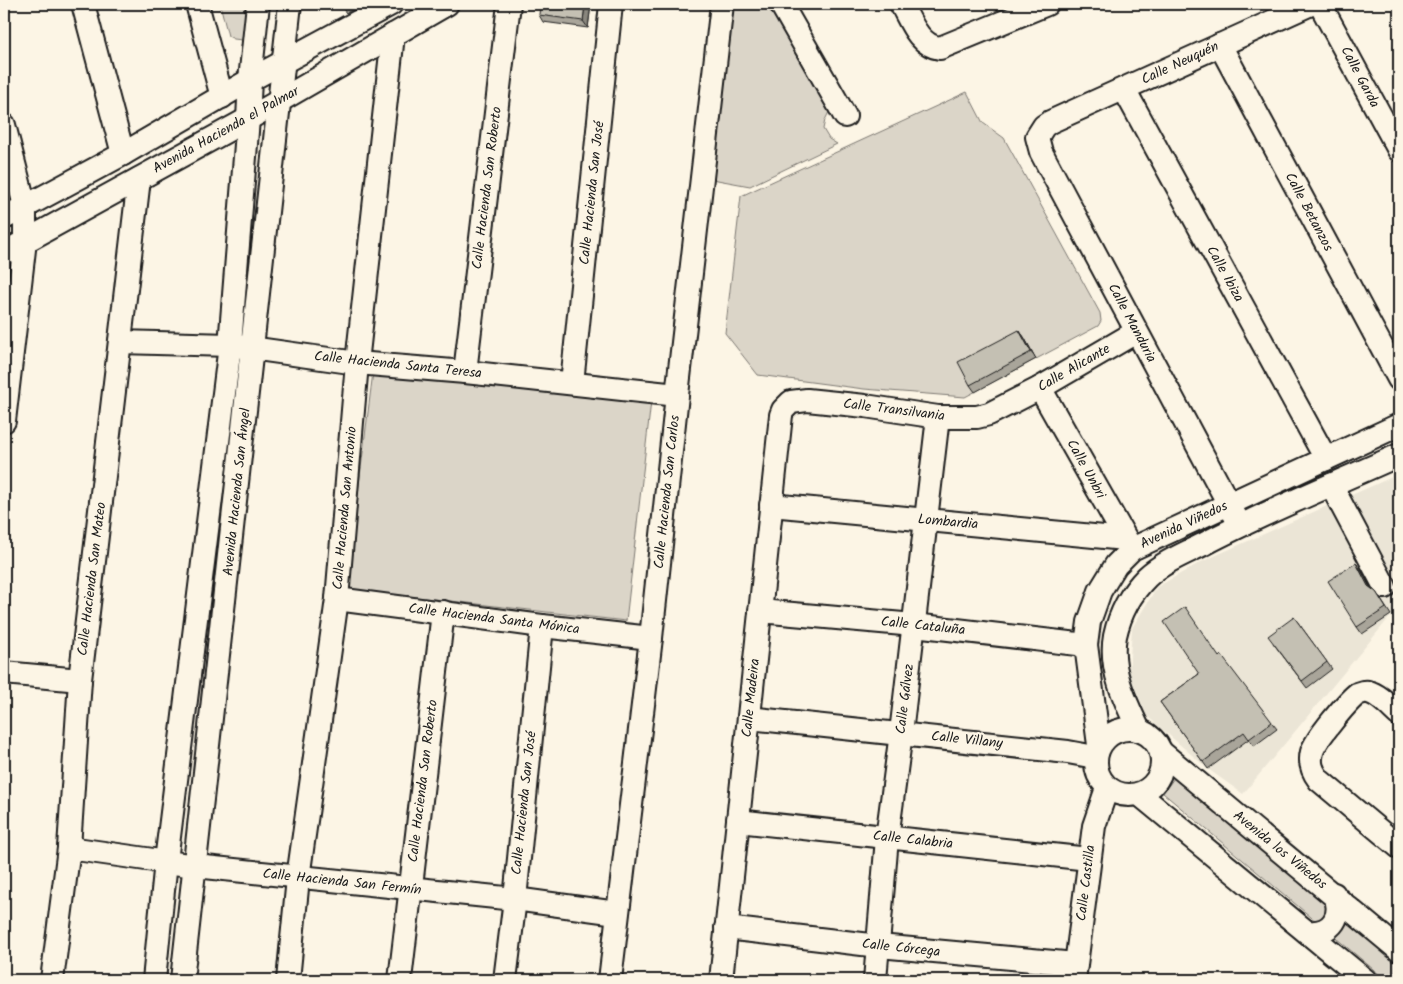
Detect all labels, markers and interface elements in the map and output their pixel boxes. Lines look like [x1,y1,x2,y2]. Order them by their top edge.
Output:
street label: Calle Neuquén [1138,35,1222,91]
street label: Calle Garda [1335,42,1385,112]
street label: Avenida Hacienda el Palmar [149,80,304,179]
street label: Calle Hacienda San Roberto [466,105,508,271]
street label: Calle Hacienda San José [574,119,611,266]
street label: Calle Betanzos [1279,168,1339,256]
street label: Calle Ibiza [1200,242,1250,306]
street label: Calle Manduria [1102,279,1162,367]
street label: Calle Alicante [1033,338,1115,398]
street label: Calle Hacienda Santa Teresa [313,345,483,385]
street label: Calle Transilvania [842,393,946,427]
street label: Avenida Hacienda San Ángel [217,406,257,577]
street label: Calle Hacienda San Carlos [648,414,686,570]
street label: Calle Hacienda San Antonio [327,425,363,591]
street label: Calle Unbri [1061,435,1112,503]
street label: Avenida Viñedos [1137,495,1232,555]
street label: Calle Hacienda San Mateo [72,501,112,657]
street label: Lombardia [917,508,979,536]
street label: Calle Hacienda Santa Mónica [407,598,581,640]
street label: Calle Cataluña [880,611,966,641]
street label: Calle Madeira [736,657,766,739]
street label: Calle Gálvez [890,663,920,735]
street label: Calle Hacienda San Roberto [402,698,444,864]
street label: Calle Villany [930,725,1004,755]
street label: Calle Hacienda San José [506,729,543,876]
street label: Avenida los Viñedos [1228,805,1332,895]
street label: Calle Calabria [872,825,954,855]
street label: Calle Castilla [1070,844,1102,922]
street label: Calle Hacienda San Fermín [262,863,422,901]
street label: Calle Córcega [861,933,941,963]

